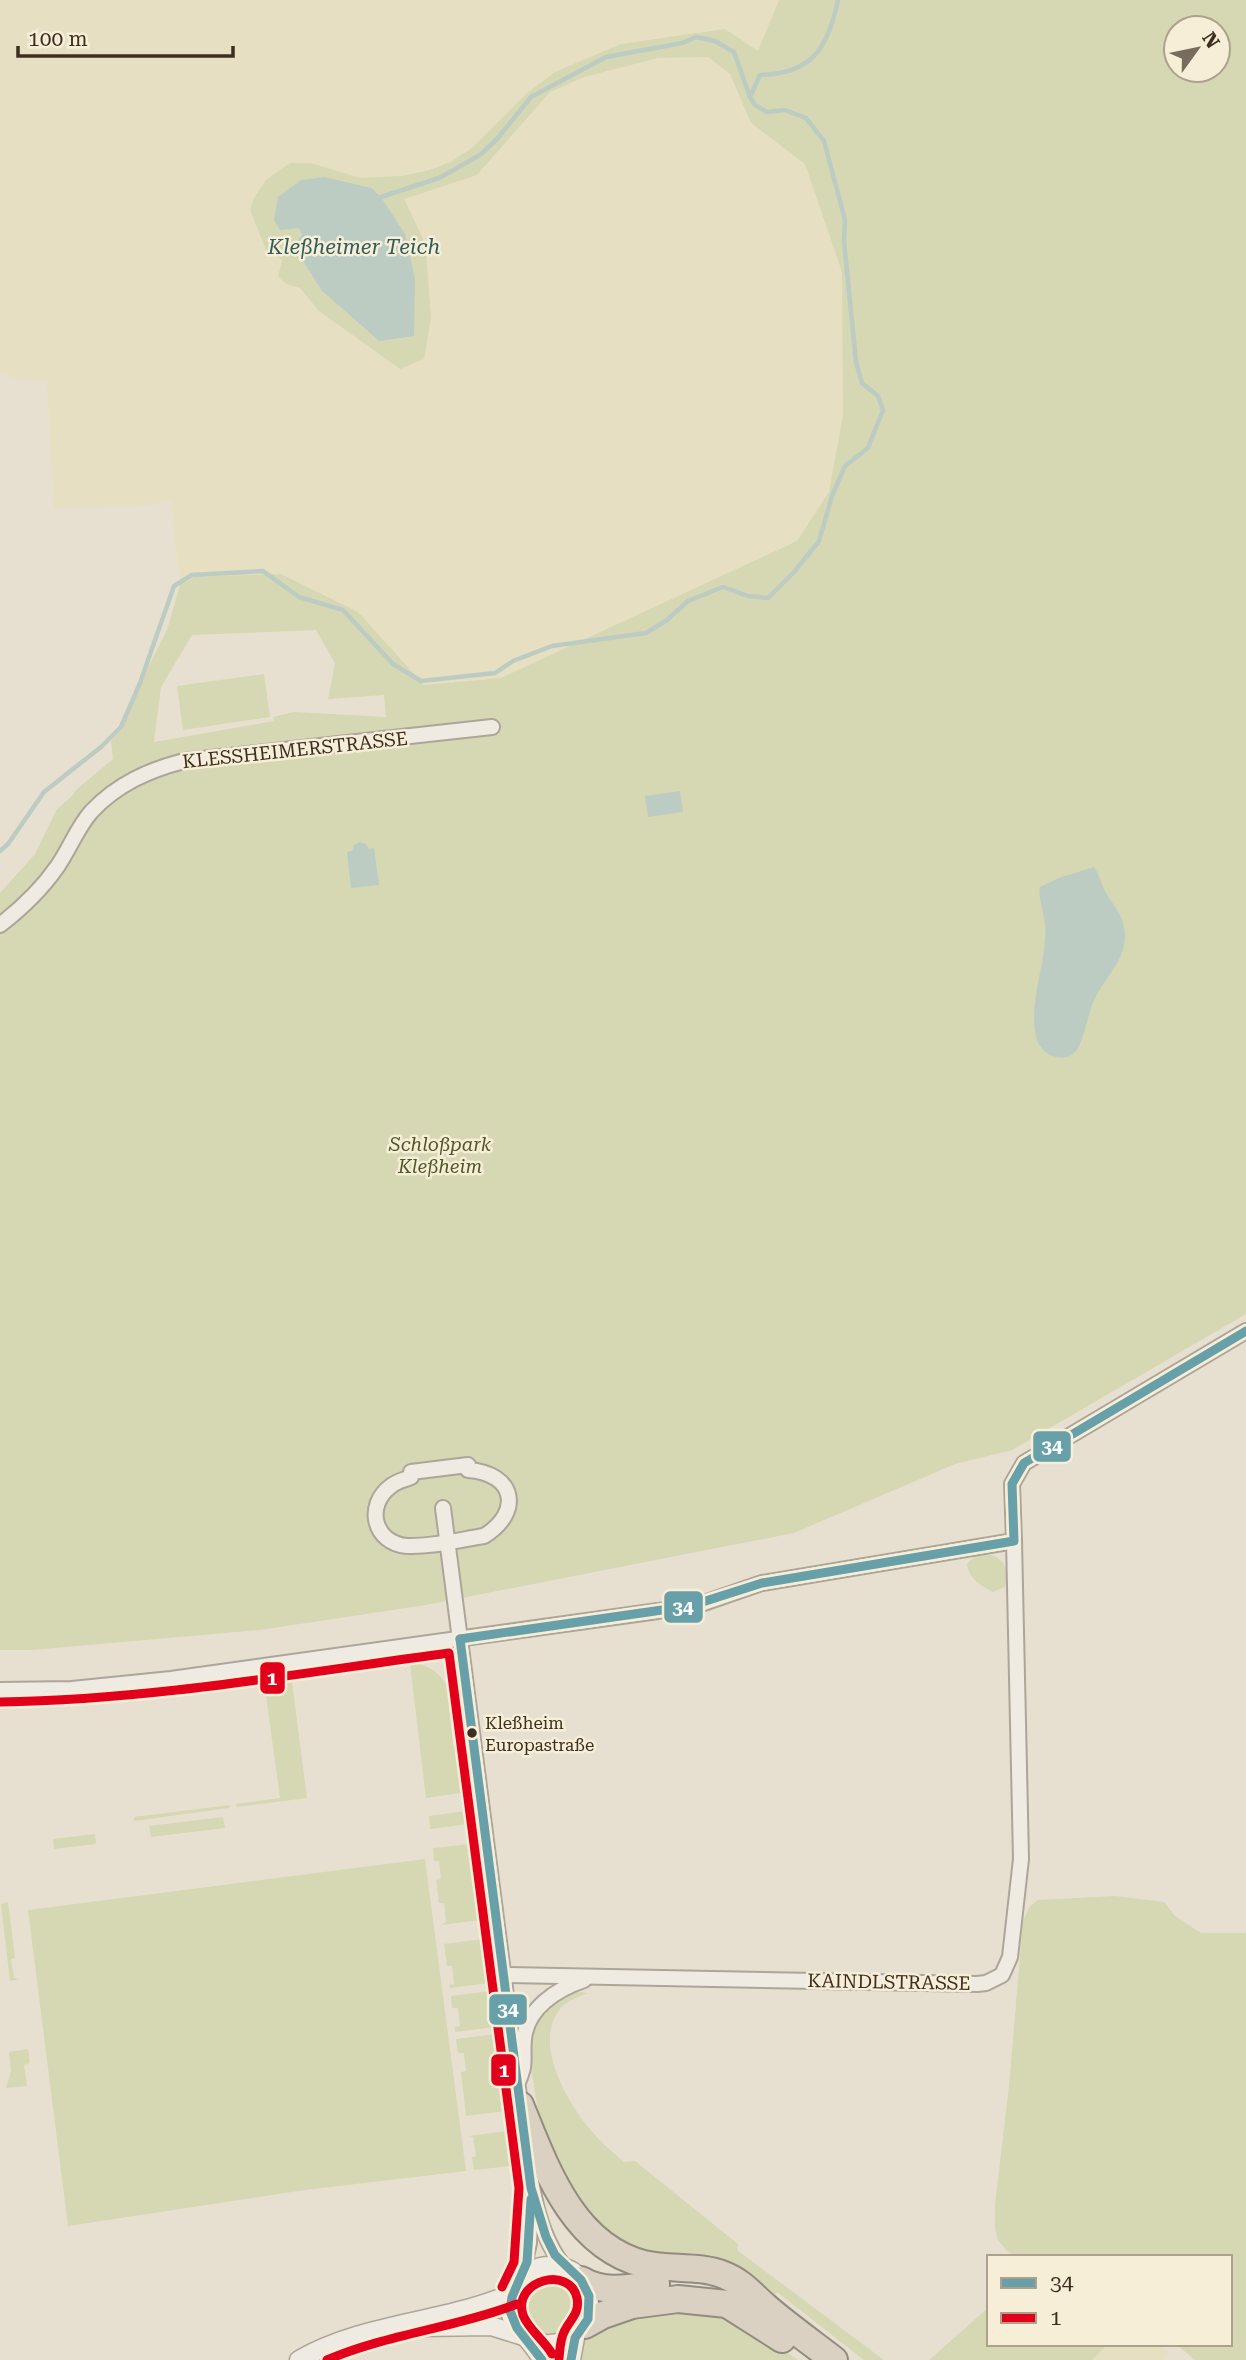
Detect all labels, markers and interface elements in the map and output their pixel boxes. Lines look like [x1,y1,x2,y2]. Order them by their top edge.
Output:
scale bar [18,14,233,58]
north arrow [1162,14,1232,84]
text: 100 m [28,27,88,51]
text: N [1197,28,1225,53]
water label: Kleßheimer Teich [267,235,440,259]
street label: KLESSHEIMERSTRASSE [181,727,409,773]
park label: Schloßpark Kleßheim [388,1133,492,1178]
line badge: 34 [1032,1430,1072,1463]
text: 34 [1041,1435,1063,1458]
line badge: 34 [663,1590,704,1624]
text: 34 [672,1596,694,1619]
line badge: 1 [259,1661,286,1695]
text: 1 [267,1667,278,1690]
place label: Kleßheim Europastraße [485,1713,594,1755]
marker: Kleßheim Europastraße [465,1726,479,1740]
street label: KAINDLSTRASSE [807,1969,971,1995]
line badge: 34 [488,1993,528,2026]
text: 34 [497,1998,519,2021]
line badge: 1 [490,2053,517,2087]
text: 1 [499,2059,510,2082]
legend [987,2255,1232,2346]
text: 34 [1050,2271,1074,2295]
text: 1 [1050,2306,1062,2330]

